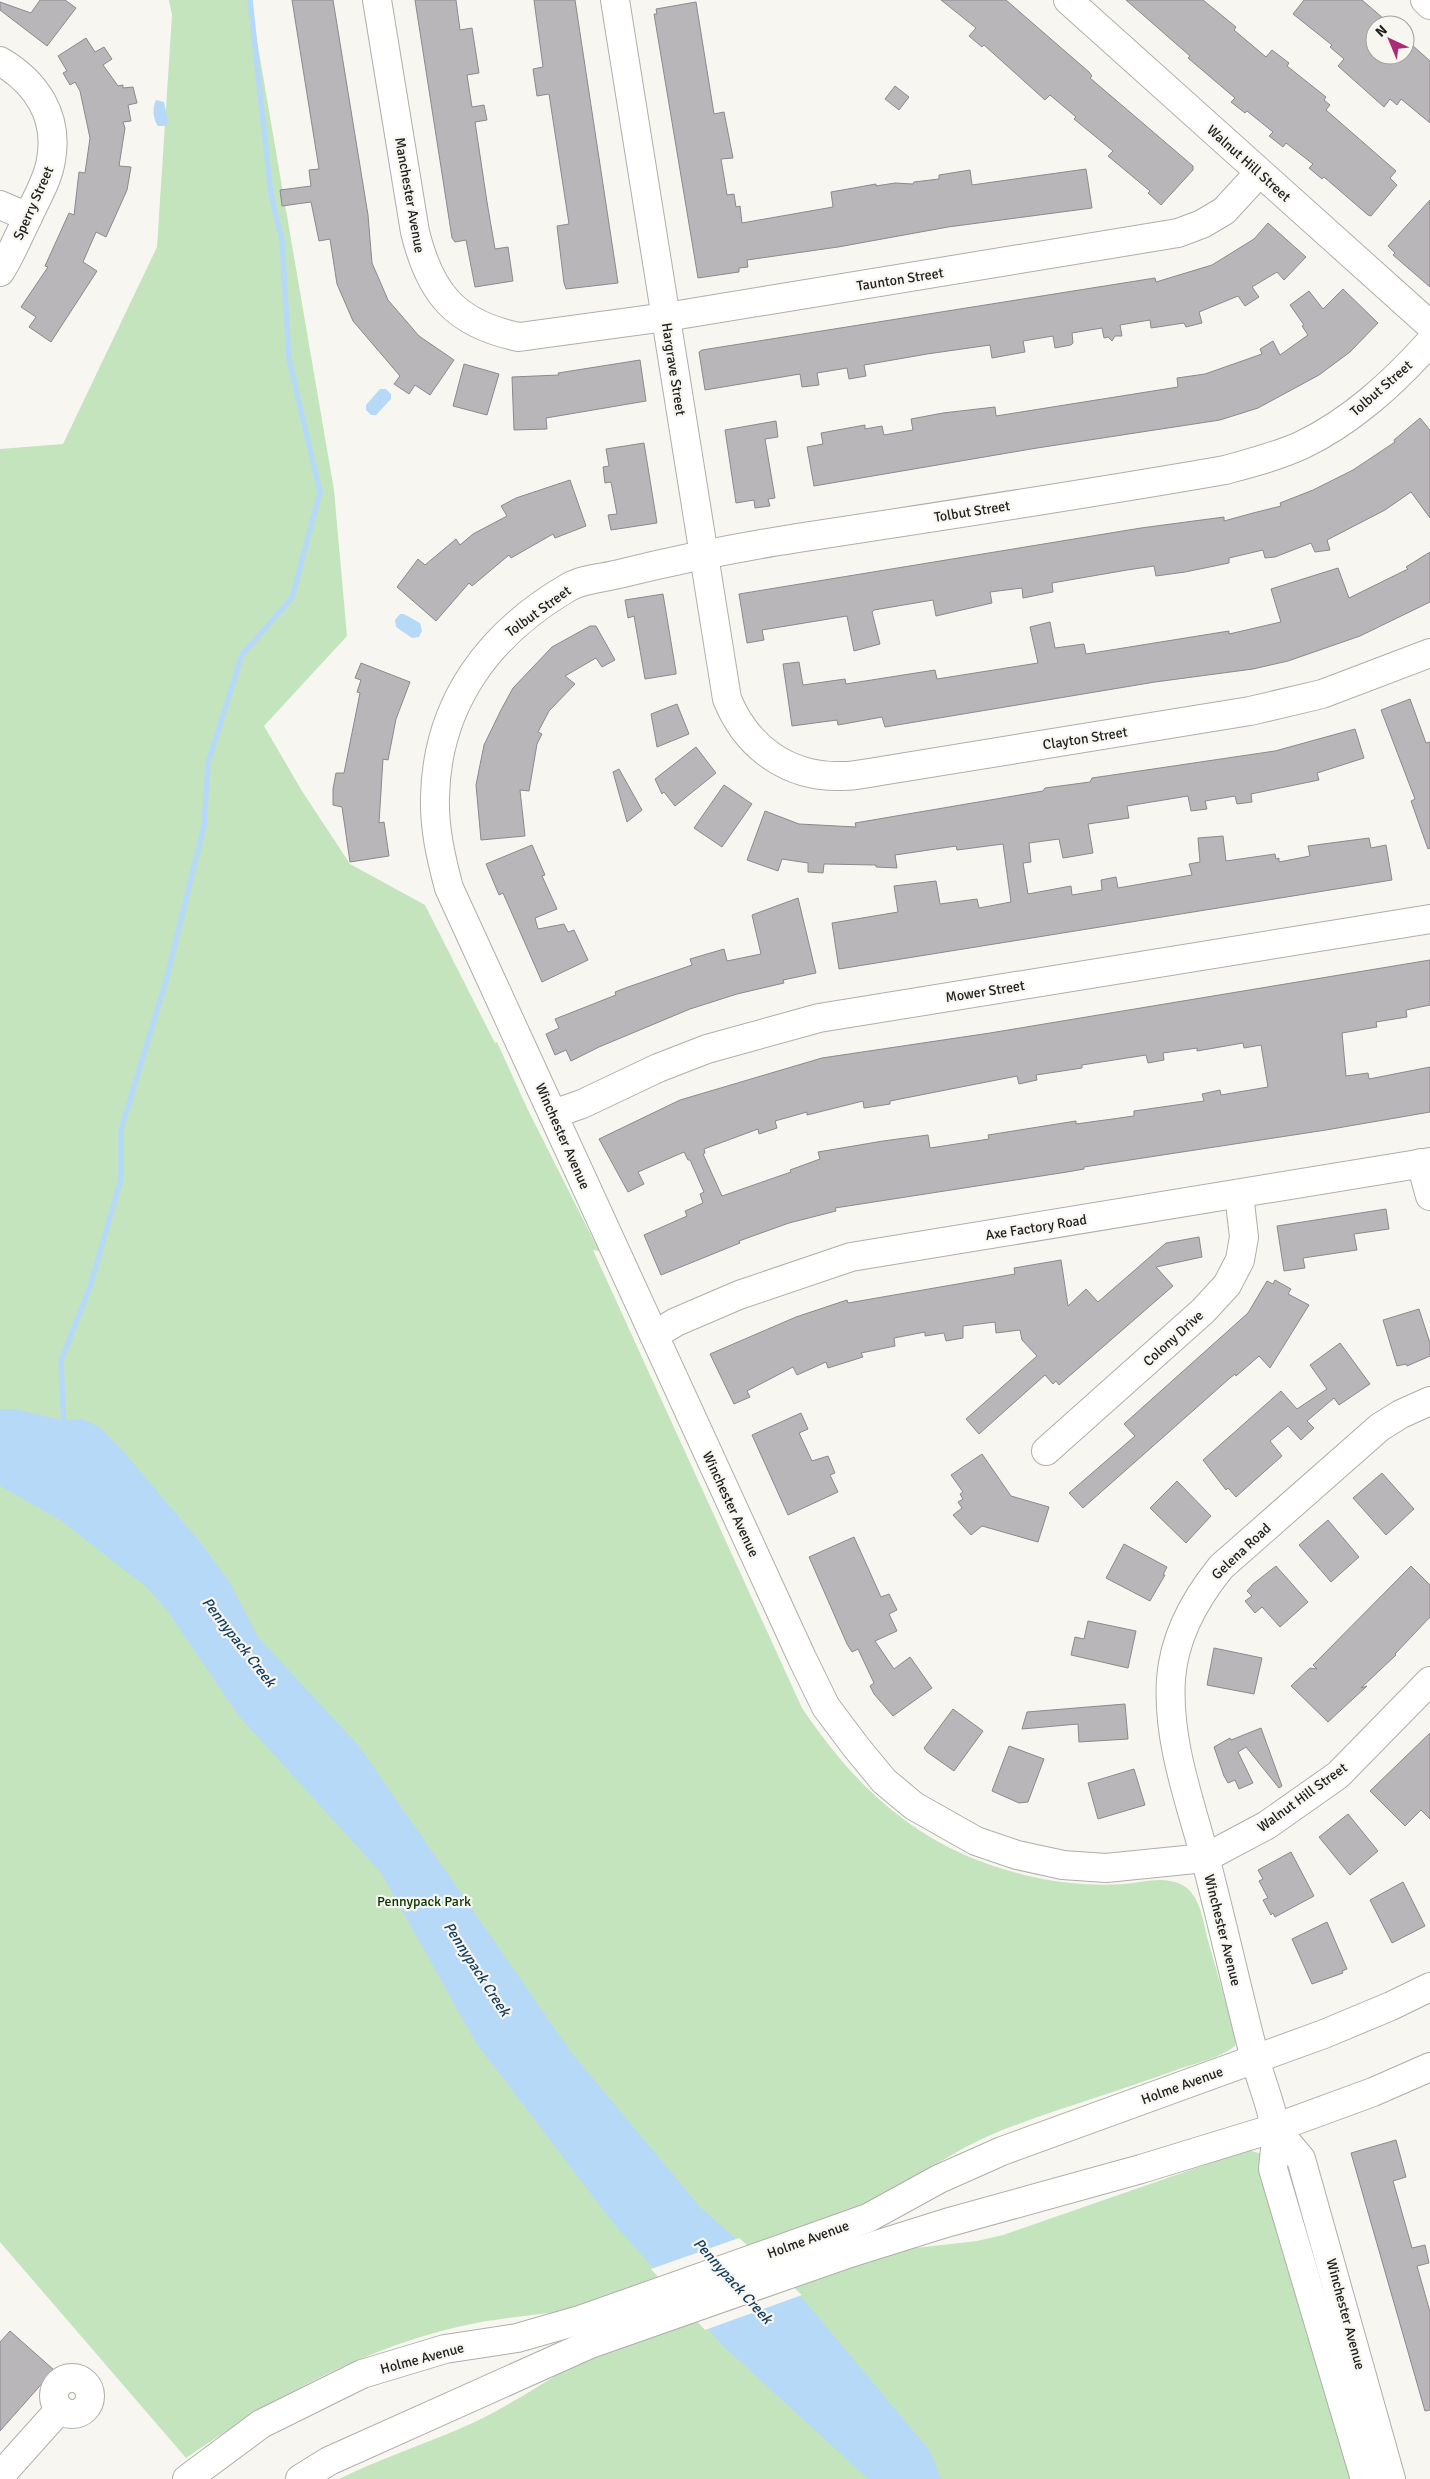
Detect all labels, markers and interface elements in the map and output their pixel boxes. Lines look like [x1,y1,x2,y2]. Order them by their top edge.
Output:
north arrow [1365,15,1415,65]
text: N [1372,22,1391,41]
street label: Walnut Hill Street [1203,121,1294,205]
street label: Manchester Avenue [391,136,428,254]
street label: Sperry Street [10,164,57,243]
street label: Taunton Street [856,264,945,295]
street label: Hargrave Street [658,322,689,417]
street label: Tolbut Street [1347,357,1416,420]
street label: Tolbut Street [933,497,1011,526]
street label: Tolbut Street [502,582,574,641]
street label: Clayton Street [1042,723,1129,754]
street label: Mower Street [944,977,1026,1006]
street label: Winchester Avenue [531,1080,594,1192]
street label: Axe Factory Road [984,1211,1088,1244]
street label: Colony Drive [1140,1307,1207,1370]
street label: Winchester Avenue [699,1449,762,1560]
street label: Gelena Road [1208,1520,1274,1583]
water label: Pennypack Creek [198,1594,281,1692]
street label: Walnut Hill Street [1254,1759,1351,1836]
street label: Winchester Avenue [1200,1873,1245,1988]
park label: Pennypack Park [377,1893,471,1910]
water label: Pennypack Creek [440,1918,515,2021]
street label: Holme Avenue [1139,2063,1225,2108]
street label: Holme Avenue [765,2217,851,2262]
water label: Pennypack Creek [690,2234,777,2329]
street label: Winchester Avenue [1322,2257,1369,2372]
street label: Holme Avenue [378,2339,466,2378]

